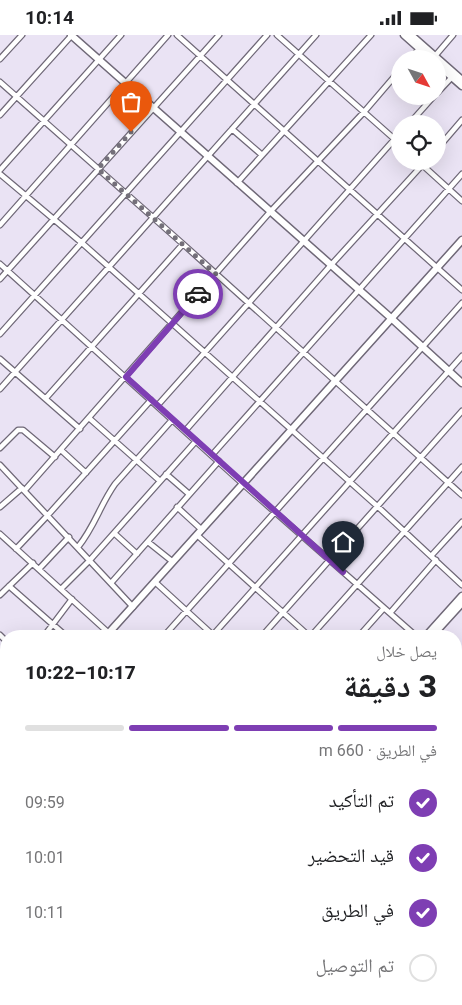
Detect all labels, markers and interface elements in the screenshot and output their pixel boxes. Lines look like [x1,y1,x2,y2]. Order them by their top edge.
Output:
text: 10:14 [25,6,74,29]
north arrow [391,50,446,105]
map controls [391,50,446,170]
pin [110,81,152,132]
icon: bag [117,88,145,116]
button: locate [391,115,446,170]
courier [173,269,223,319]
icon: car [184,280,212,308]
pin [322,521,364,572]
icon: home [329,528,357,556]
text: يصل خلال [376,642,437,661]
text: 10:17–10:22 [25,661,136,684]
text: 3 دقيقة [343,667,437,705]
text: في الطريق · 660 m [319,741,437,760]
text: تم التأكيد [329,789,394,812]
icon: check [409,789,437,817]
text: 09:59 [25,793,65,812]
text: قيد التحضير [308,844,394,867]
icon: check [409,844,437,872]
text: 10:01 [25,848,65,867]
text: في الطريق [321,899,394,922]
icon: check [409,899,437,927]
text: 10:11 [25,903,65,922]
text: تم التوصيل [315,954,394,977]

